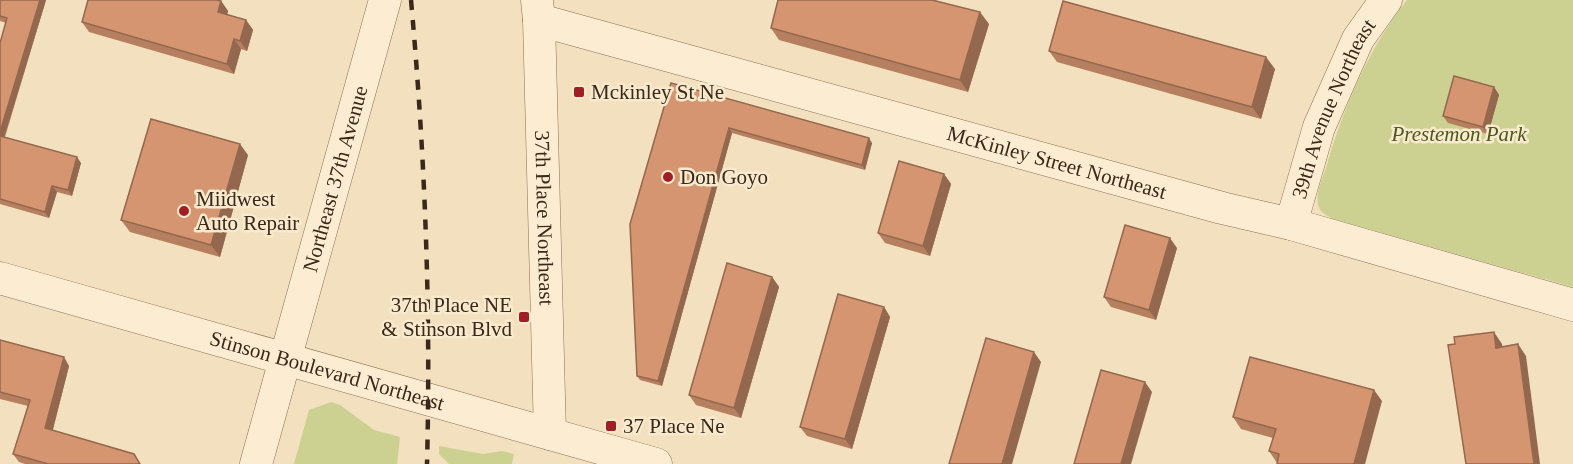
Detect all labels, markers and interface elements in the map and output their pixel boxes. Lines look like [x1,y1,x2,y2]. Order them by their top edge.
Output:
street label: 39th Avenue Northeast [1287,14,1381,201]
place label: Mckinley St Ne [591,80,724,104]
street label: Northeast 37th Avenue [298,83,373,275]
marker: Mckinley St Ne [572,85,586,99]
street label: McKinley Street Northeast [944,121,1169,204]
park label: Prestemon Park [1390,122,1527,146]
street label: 37th Place Northeast [530,130,559,306]
place label: Don Goyo [680,165,768,189]
marker: Don Goyo [661,170,675,184]
place label: Miidwest Auto Repair [196,187,299,235]
marker: Miidwest Auto Repair [177,204,191,218]
place label: 37th Place NE & Stinson Blvd [381,293,512,341]
marker: 37th Place NE & Stinson Blvd [517,310,531,324]
street label: Stinson Boulevard Northeast [207,326,447,415]
place label: 37 Place Ne [623,414,724,438]
marker: 37 Place Ne [604,419,618,433]

